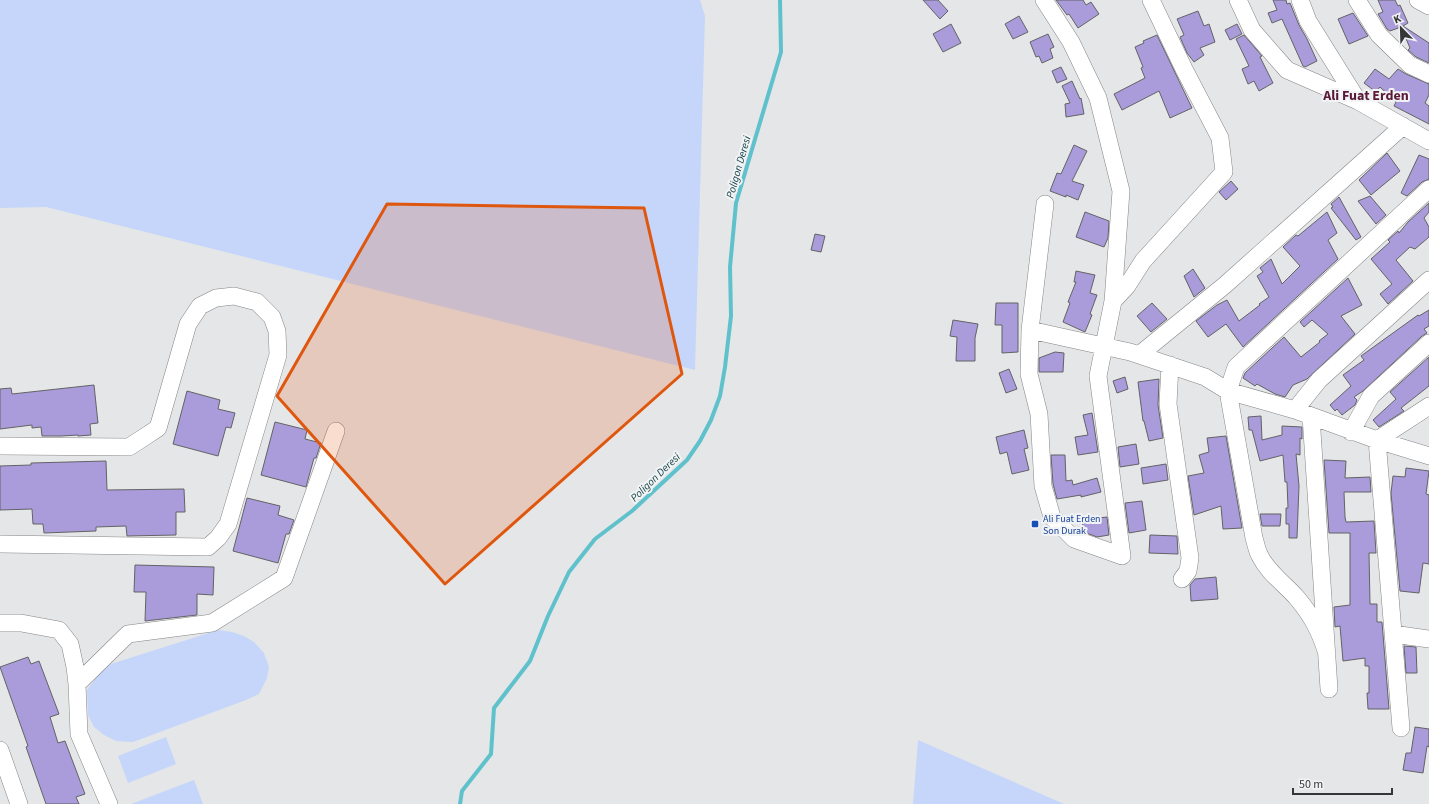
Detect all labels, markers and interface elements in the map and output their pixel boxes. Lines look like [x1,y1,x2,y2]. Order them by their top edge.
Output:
north arrow [1381,8,1421,48]
text: K [1391,11,1404,27]
district label: Ali Fuat Erden [1322,86,1409,106]
water label: Poligon Deresi [722,134,755,200]
water label: Poligon Deresi [627,449,684,505]
place label: Ali Fuat Erden Son Durak [1043,512,1101,538]
marker: Ali Fuat Erden Son Durak [1030,519,1040,529]
scale bar [1293,770,1392,796]
text: 50 m [1299,776,1323,793]

